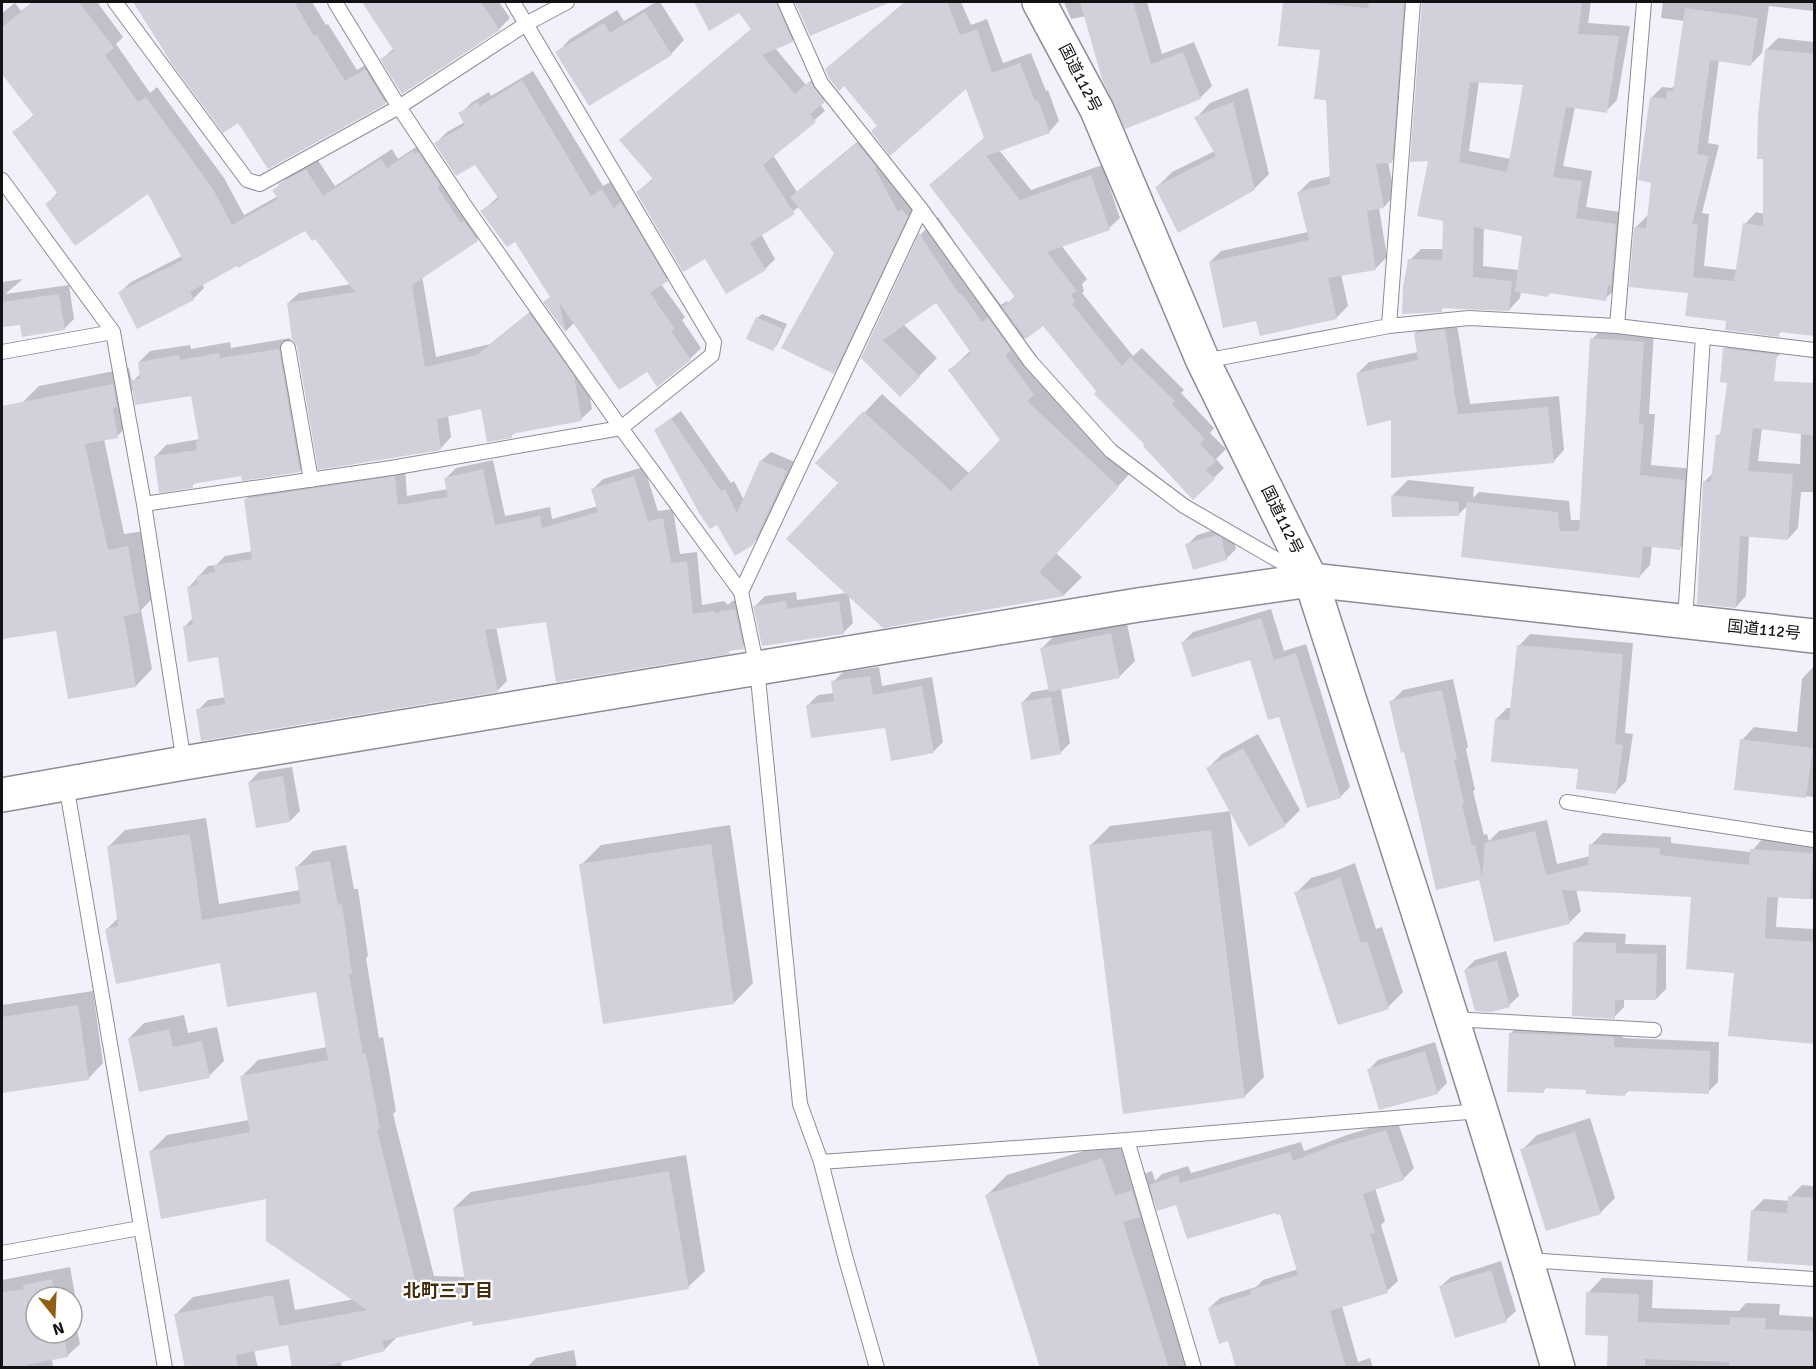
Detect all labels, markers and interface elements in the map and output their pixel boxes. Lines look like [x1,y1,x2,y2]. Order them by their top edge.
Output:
street label: 国道112号 [1054,41,1106,115]
street label: 国道112号 [1257,482,1307,558]
street label: 国道112号 [1726,616,1802,644]
district label: 北町三丁目 [403,1280,493,1302]
north arrow [24,1285,84,1345]
text: N [50,1317,67,1340]

